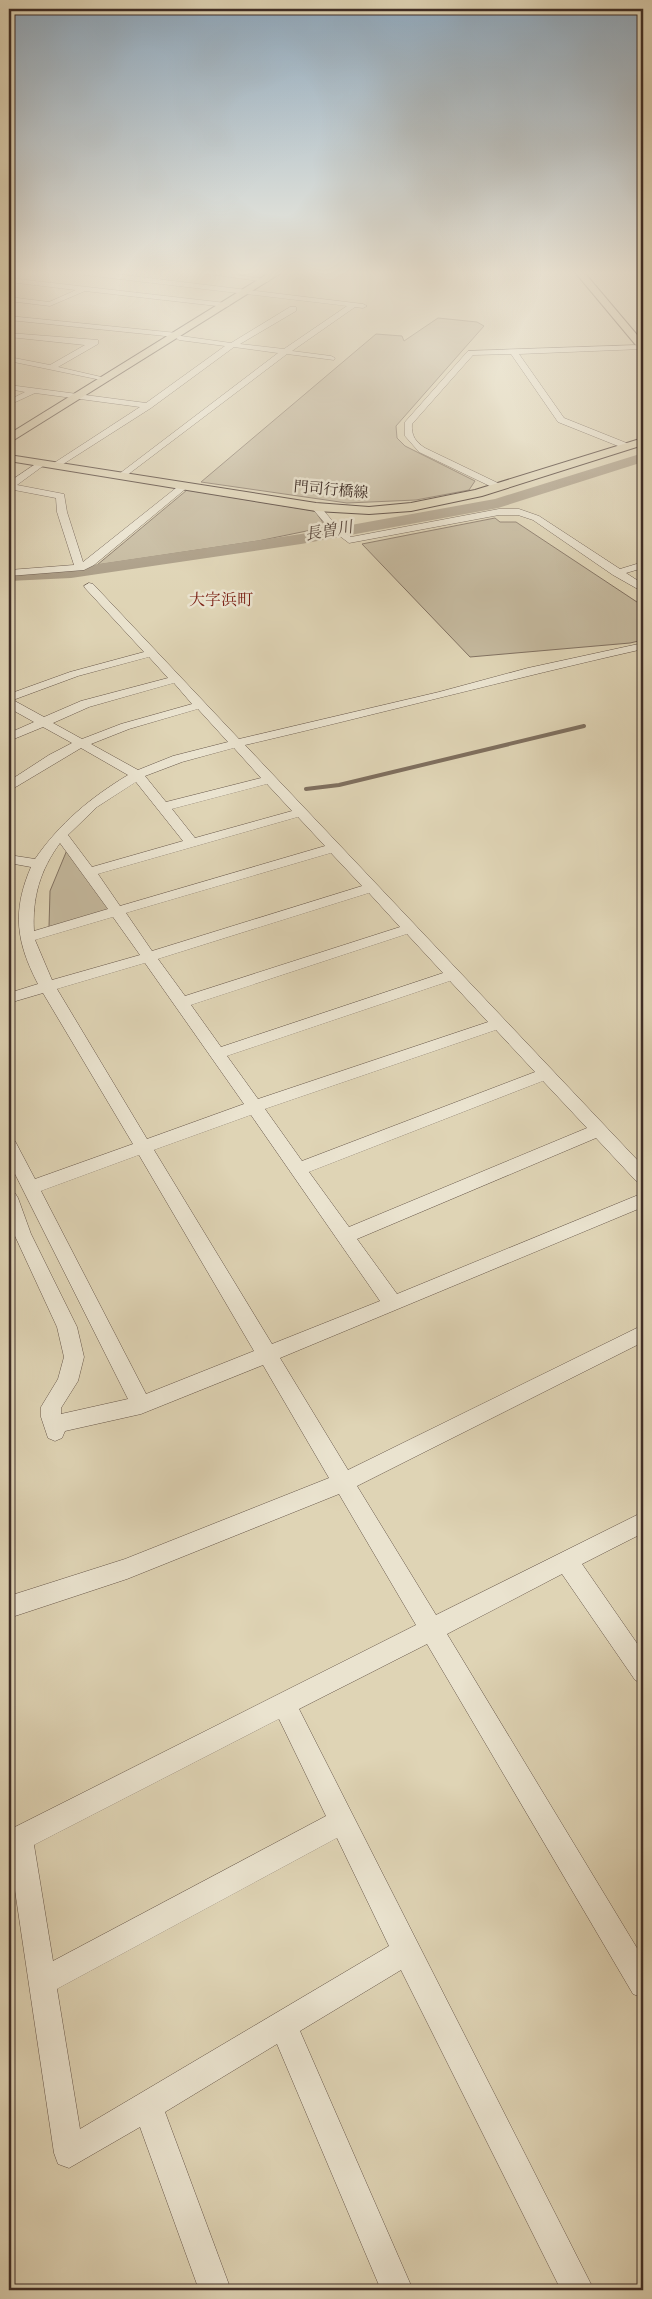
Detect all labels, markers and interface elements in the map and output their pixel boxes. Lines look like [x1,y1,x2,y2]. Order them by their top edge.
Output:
street label: 門司行橋線 [293,477,369,503]
water label: 長曽川 [304,518,356,546]
district label: 大字浜町 [189,591,253,611]

